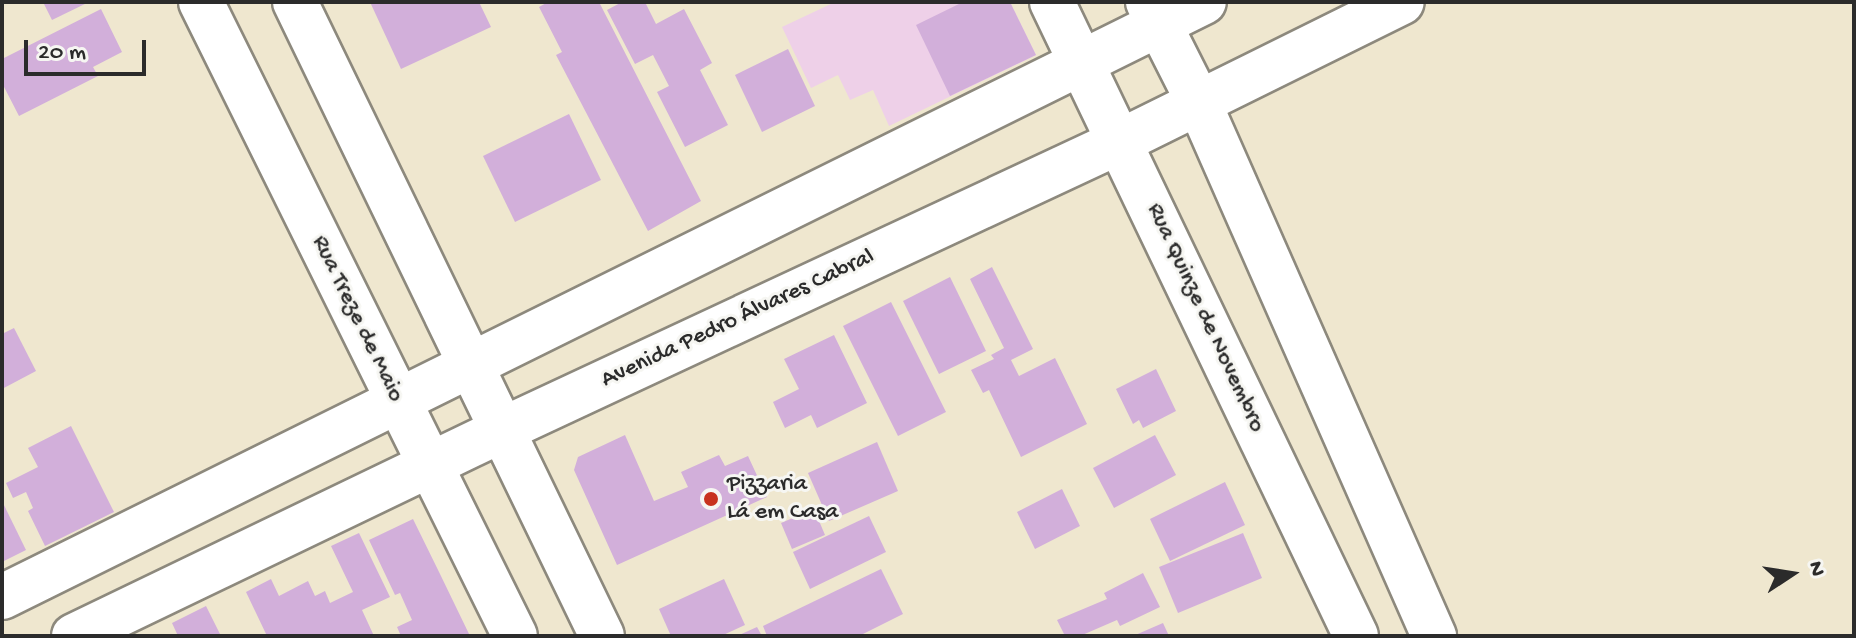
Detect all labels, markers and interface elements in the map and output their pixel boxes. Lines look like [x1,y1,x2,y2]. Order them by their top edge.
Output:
scale bar [28,24,150,74]
text: 20 m [38,39,86,68]
street label: Rua Quinze de Novembro [1139,199,1271,437]
street label: Rua Treze de Maio [304,231,410,407]
street label: Avenida Pedro Álvares Cabral [597,243,879,395]
place label: Pizzaria Lá em Casa [727,471,838,527]
marker: Pizzaria Lá em Casa [702,490,720,508]
north arrow [1752,534,1832,614]
text: N [1801,559,1830,579]

